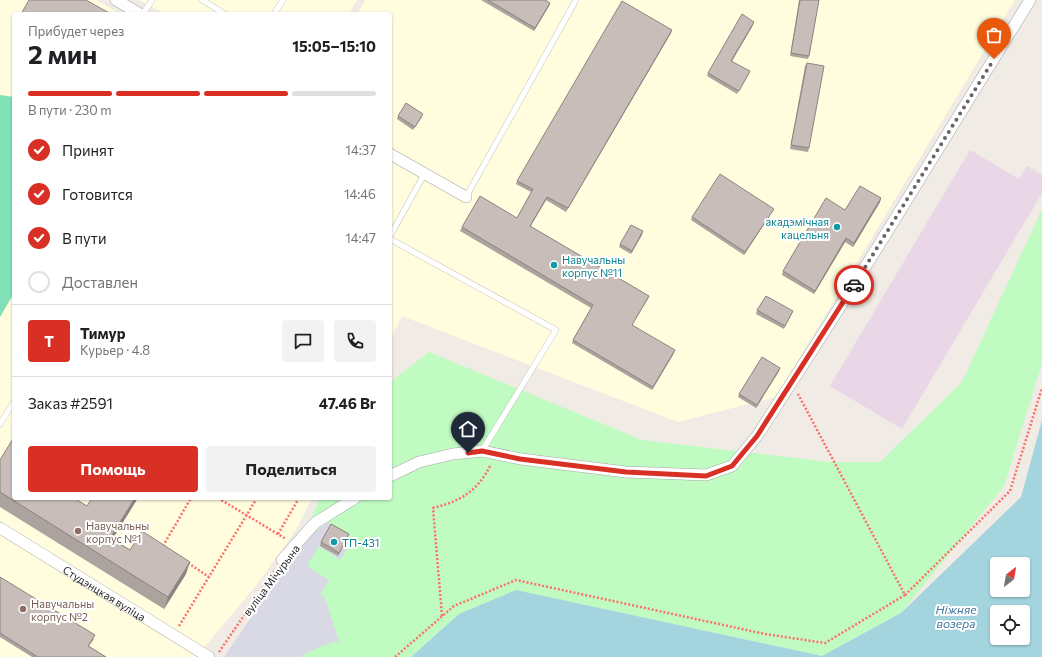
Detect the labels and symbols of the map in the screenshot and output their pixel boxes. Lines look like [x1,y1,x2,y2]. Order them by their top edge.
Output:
pin [977,18,1011,59]
place label: акадэмічная кацельня [766,215,829,241]
marker: акадэмічная кацельня [832,222,842,232]
place label: Навучальны корпус №11 [562,253,625,279]
marker: Навучальны корпус №11 [549,260,559,270]
courier [834,265,874,305]
pin [451,412,485,453]
place label: Навучальны корпус №1 [86,519,149,545]
marker: Навучальны корпус №1 [73,526,83,536]
place label: ТП-431 [342,536,380,549]
marker: ТП-431 [329,537,339,547]
street label: вуліца Мічурына [240,542,302,618]
north arrow [990,557,1030,597]
street label: Студэнцкая вуліца [61,562,148,623]
place label: Навучальны корпус №2 [31,597,94,623]
water label: Ніжняе возера [935,602,977,630]
marker: Навучальны корпус №2 [18,604,28,614]

